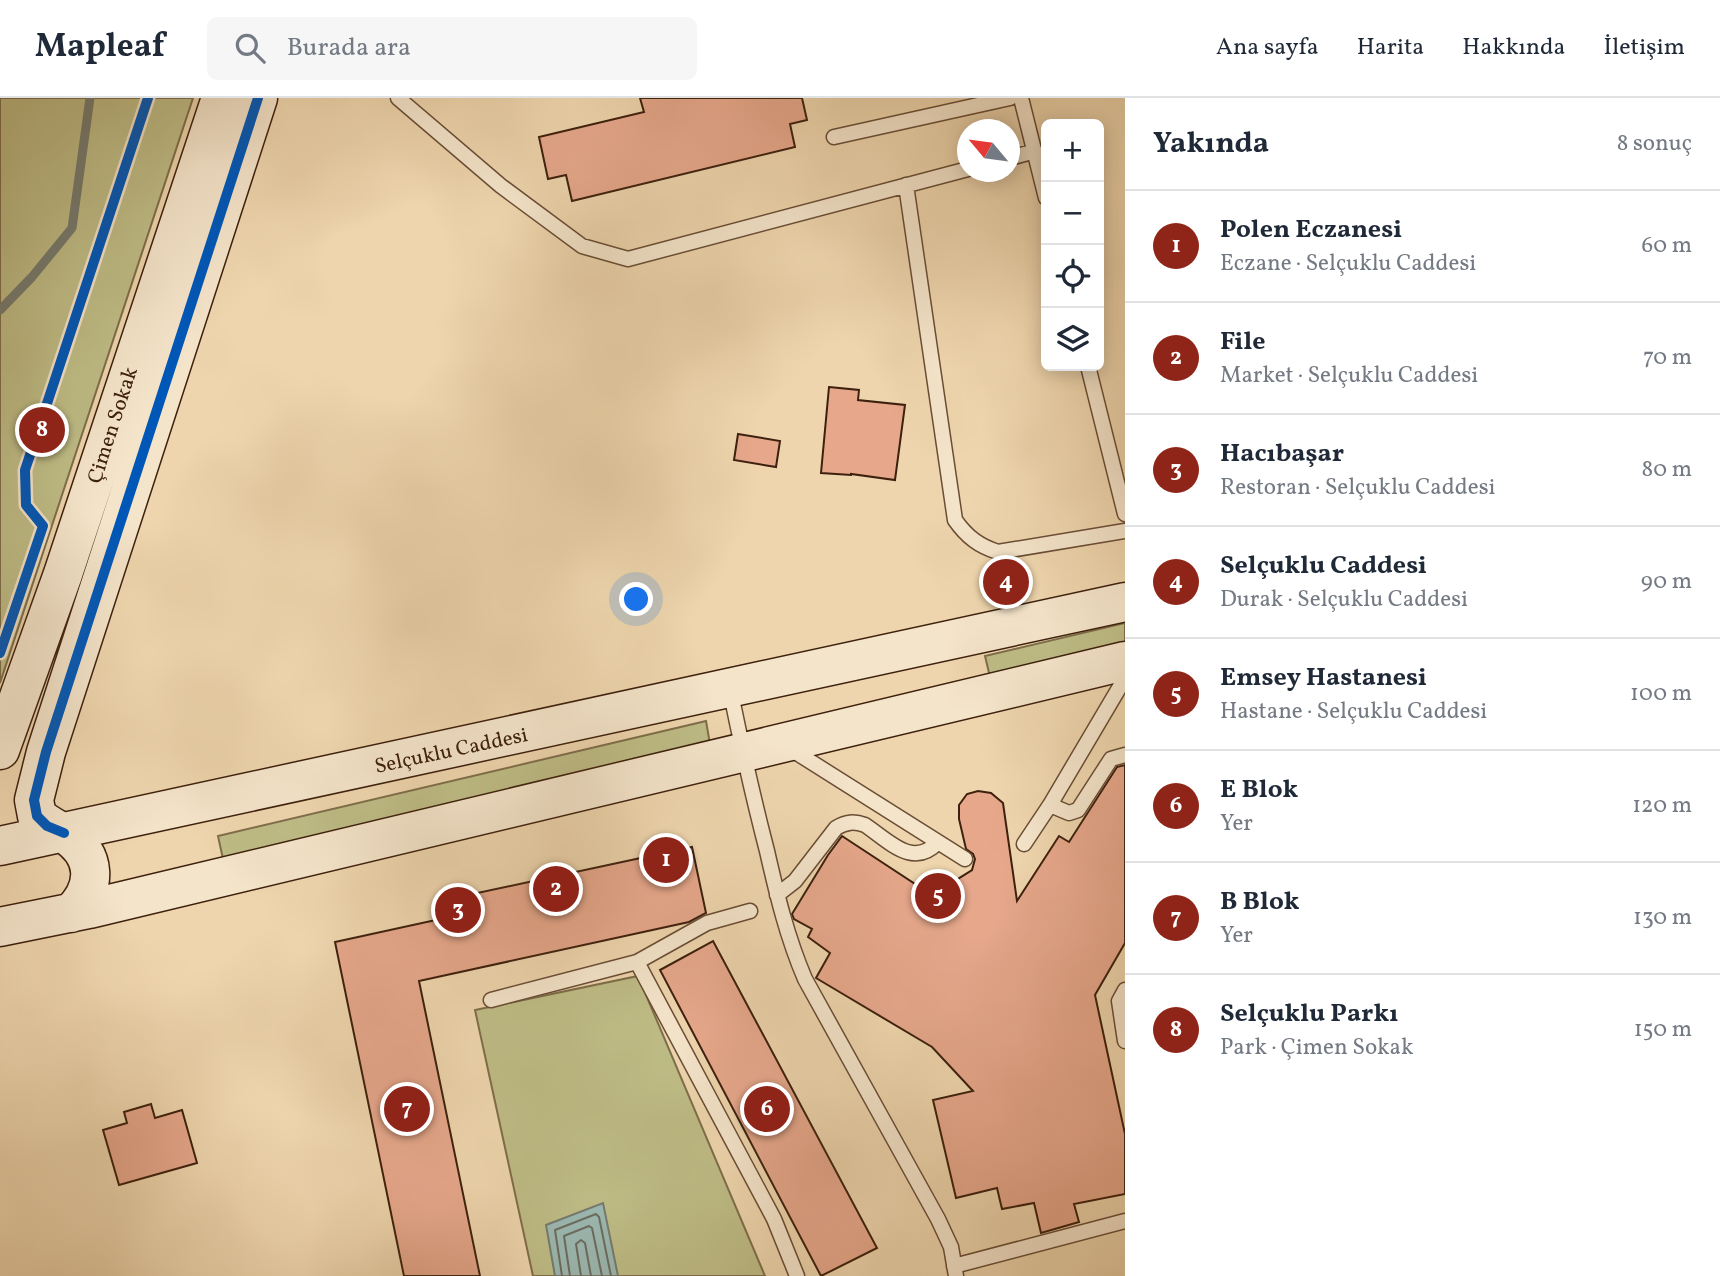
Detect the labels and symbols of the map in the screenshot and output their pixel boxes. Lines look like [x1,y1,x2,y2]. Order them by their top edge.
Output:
north arrow [957,119,1020,182]
street label: Çimen Sokak [81,363,146,488]
pin: 8 [19,404,65,456]
pin: 4 [983,556,1029,608]
your location [619,582,653,616]
street label: Selçuklu Caddesi [372,721,531,782]
pin: 1 [643,834,689,886]
pin: 2 [533,863,579,915]
pin: 5 [915,870,961,922]
pin: 3 [435,884,481,936]
pin: 7 [384,1083,430,1135]
pin: 6 [744,1083,790,1135]

